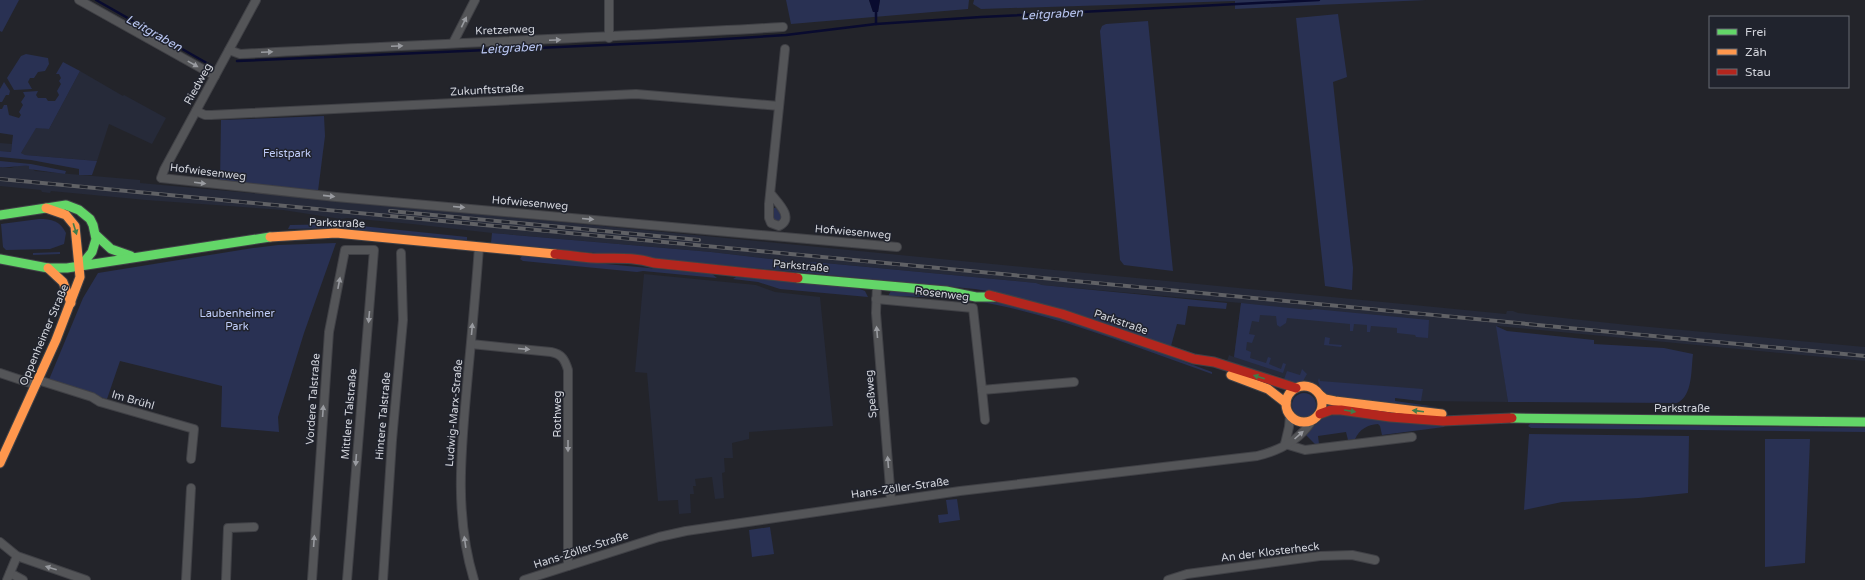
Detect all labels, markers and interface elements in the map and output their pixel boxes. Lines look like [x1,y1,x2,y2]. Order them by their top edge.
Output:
water label: Leitgraben [1021,5,1084,23]
water label: Leitgraben [124,12,185,54]
one-way arrow [461,16,467,27]
legend [1709,16,1849,88]
street label: Kretzerweg [475,22,535,38]
text: Frei [1745,25,1766,39]
one-way arrow [549,36,561,43]
water label: Leitgraben [480,39,543,57]
one-way arrow [391,42,403,49]
text: Zäh [1745,45,1767,59]
one-way arrow [261,49,273,56]
street label: Riedweg [181,61,215,107]
one-way arrow [187,61,198,67]
text: Stau [1745,65,1771,79]
street label: Zukunftstraße [450,82,524,98]
park label: Feistpark [263,147,311,160]
street label: Hofwiesenweg [169,161,247,183]
one-way arrow [194,180,206,187]
one-way arrow [323,193,335,199]
street label: Hofwiesenweg [491,193,569,213]
one-way arrow [453,204,465,211]
street label: Parkstraße [309,216,365,230]
one-way arrow [582,216,594,223]
street label: Hofwiesenweg [814,222,892,242]
one-way arrow [72,223,78,235]
street label: Parkstraße [772,257,830,275]
one-way arrow [336,276,342,289]
street label: Oppenheimer Straße [17,282,71,388]
street label: Rosenweg [914,284,970,304]
park label: Laubenheimer Park [199,307,275,333]
street label: Parkstraße [1092,307,1150,337]
one-way arrow [365,311,372,323]
one-way arrow [469,323,476,335]
one-way arrow [874,326,881,338]
one-way arrow [518,346,530,353]
street label: Vordere Talstraße [303,353,323,445]
street label: Ludwig-Marx-Straße [443,359,465,467]
street label: Mittlere Talstraße [339,368,359,460]
street label: Speßweg [862,369,880,419]
street label: Hintere Talstraße [373,371,393,461]
one-way arrow [1253,374,1265,380]
street label: Im Brühl [110,388,156,412]
street label: Rothweg [551,390,564,438]
street label: Parkstraße [1654,402,1710,415]
one-way arrow [320,405,327,417]
one-way arrow [1344,408,1356,414]
one-way arrow [1412,408,1424,414]
one-way arrow [1294,430,1304,440]
one-way arrow [565,440,571,453]
one-way arrow [353,454,360,466]
one-way arrow [885,455,891,468]
street label: Hans-Zöller-Straße [850,475,950,501]
street label: Hans-Zöller-Straße [532,529,630,571]
one-way arrow [311,535,318,547]
one-way arrow [462,536,468,548]
street label: An der Klosterheck [1220,539,1320,565]
one-way arrow [45,565,57,571]

